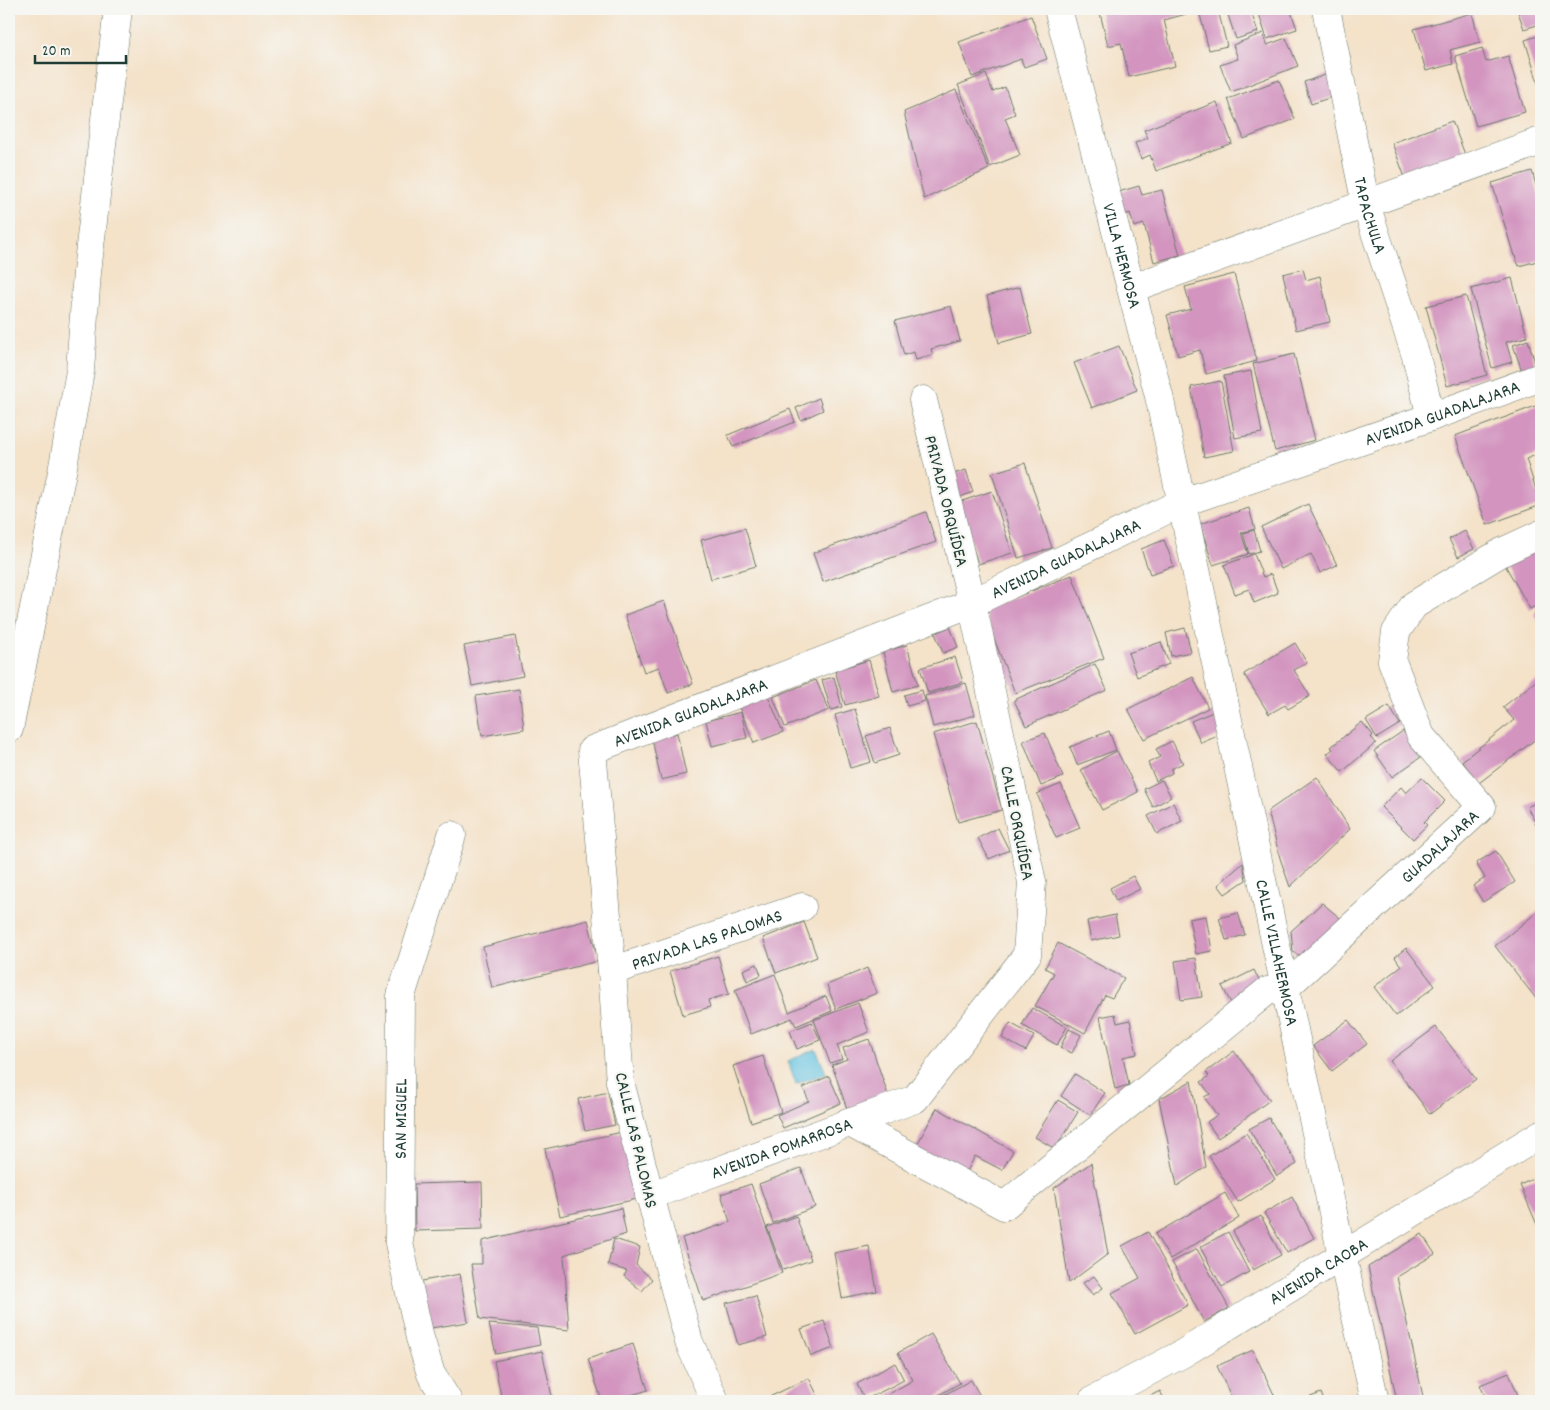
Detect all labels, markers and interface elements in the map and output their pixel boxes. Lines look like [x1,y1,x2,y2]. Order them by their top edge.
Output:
scale bar [35,32,126,64]
text: 20 m [42,41,70,63]
street label: TAPACHULA [1346,175,1391,258]
street label: VILLA HERMOSA [1094,201,1146,312]
street label: AVENIDA GUADALAJARA [1362,376,1524,454]
street label: PRIVADA ORQUÍDEA [916,433,973,570]
street label: AVENIDA GUADALAJARA [988,514,1146,607]
street label: AVENIDA GUADALAJARA [610,673,772,755]
street label: CALLE ORQUÍDEA [992,764,1039,883]
street label: GUADALAJARA [1396,805,1486,891]
street label: CALLE VILLAHERMOSA [1247,877,1303,1029]
street label: PRIVADA LAS PALOMAS [629,904,786,978]
street label: CALLE LAS PALOMAS [607,1070,662,1211]
street label: SAN MIGUEL [390,1078,415,1159]
street label: AVENIDA POMARROSA [708,1113,857,1187]
street label: AVENIDA CAOBA [1265,1233,1374,1313]

